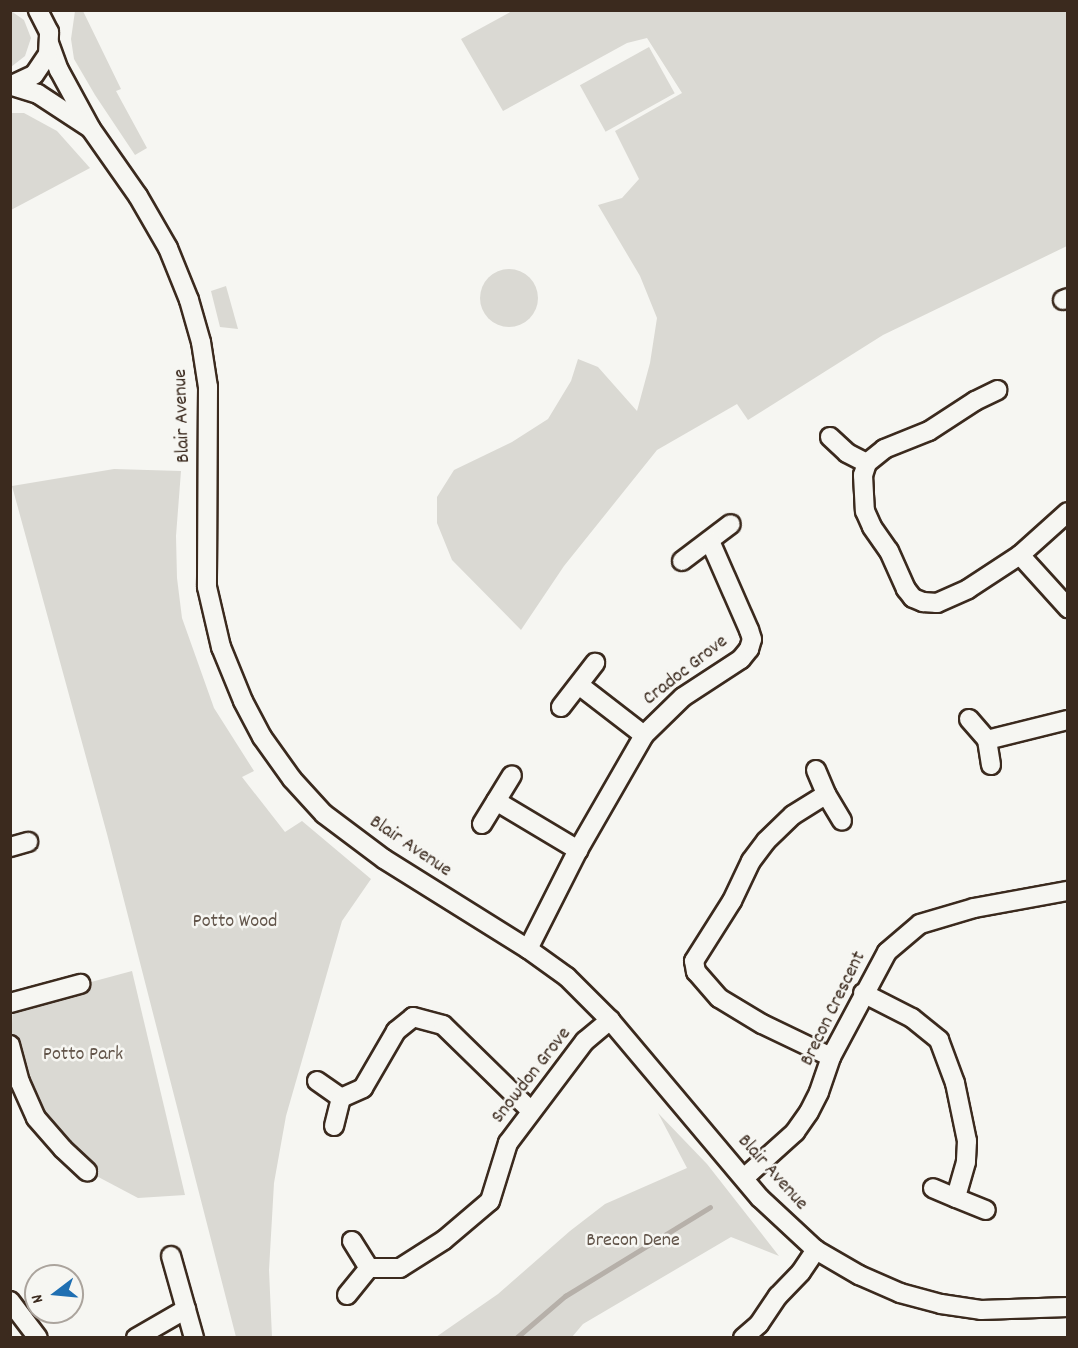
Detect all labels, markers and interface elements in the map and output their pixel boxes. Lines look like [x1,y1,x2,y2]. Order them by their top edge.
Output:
street label: Blair Avenue [169,369,197,463]
street label: Cradoc Grove [639,630,733,712]
street label: Blair Avenue [364,811,456,883]
park label: Potto Wood [193,910,277,934]
street label: Brecon Crescent [796,948,872,1070]
street label: Snowdon Grove [487,1023,577,1129]
park label: Potto Park [43,1043,123,1067]
street label: Blair Avenue [732,1130,812,1216]
park label: Brecon Dene [586,1229,680,1253]
north arrow [24,1264,84,1324]
text: N [26,1292,50,1306]

